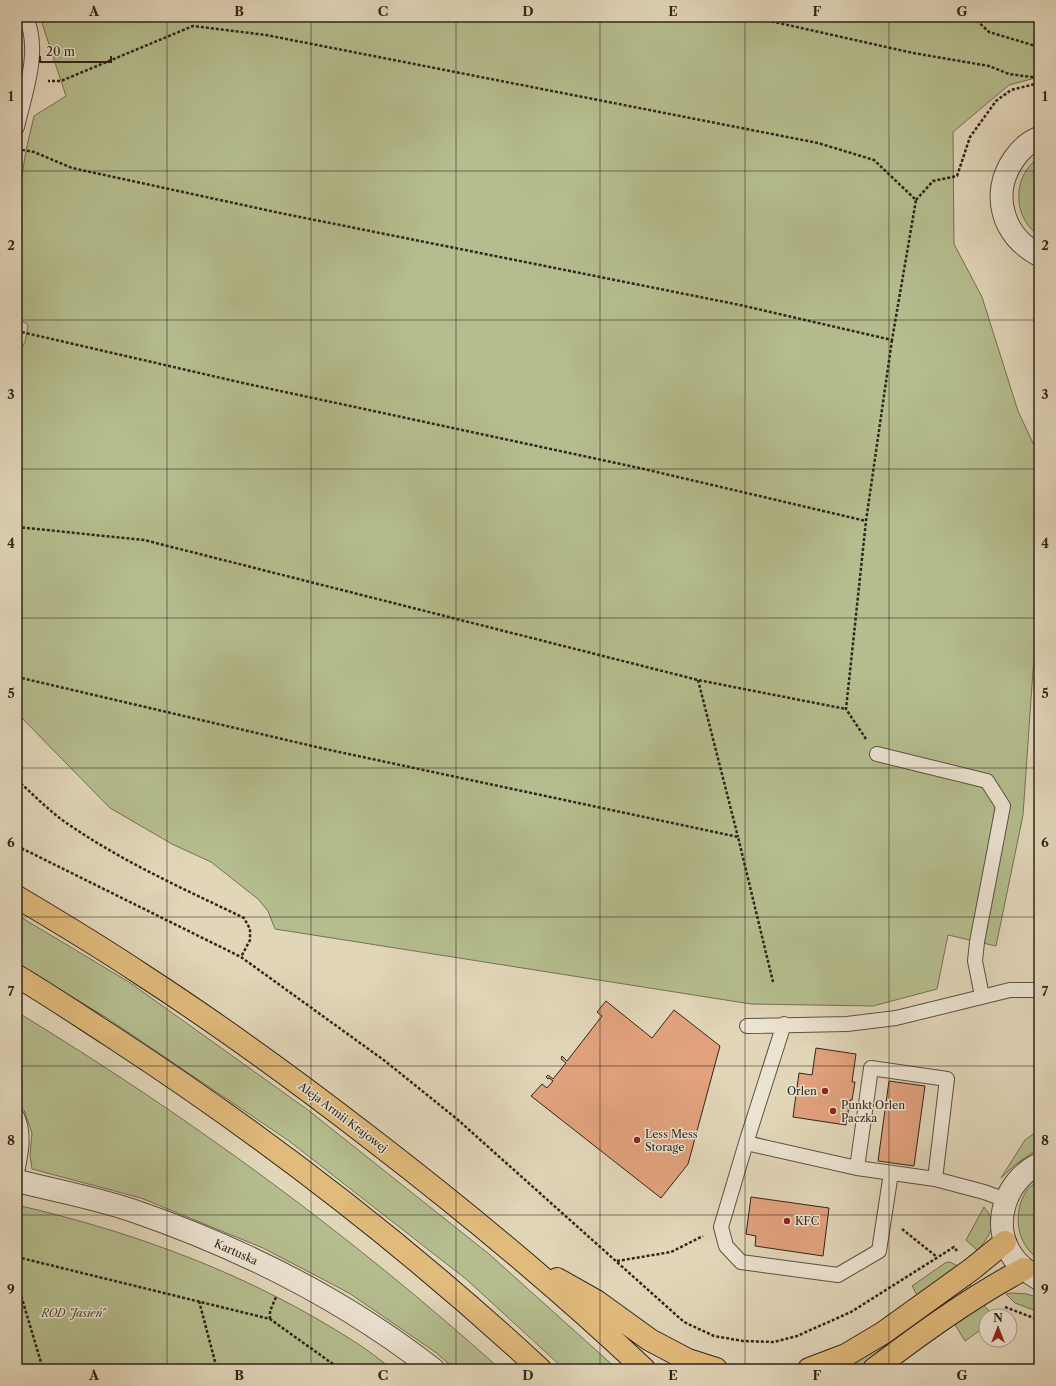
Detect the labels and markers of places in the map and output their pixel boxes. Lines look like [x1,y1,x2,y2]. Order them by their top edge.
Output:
place label: Orlen [787,1084,817,1098]
marker: Orlen [820,1086,830,1096]
place label: Punkt Orlen Paczka [841,1098,905,1125]
marker: Punkt Orlen Paczka [828,1106,838,1116]
place label: Less Mess Storage [645,1127,698,1154]
marker: Less Mess Storage [632,1135,642,1145]
place label: KFC [795,1214,819,1228]
marker: KFC [782,1216,792,1226]

